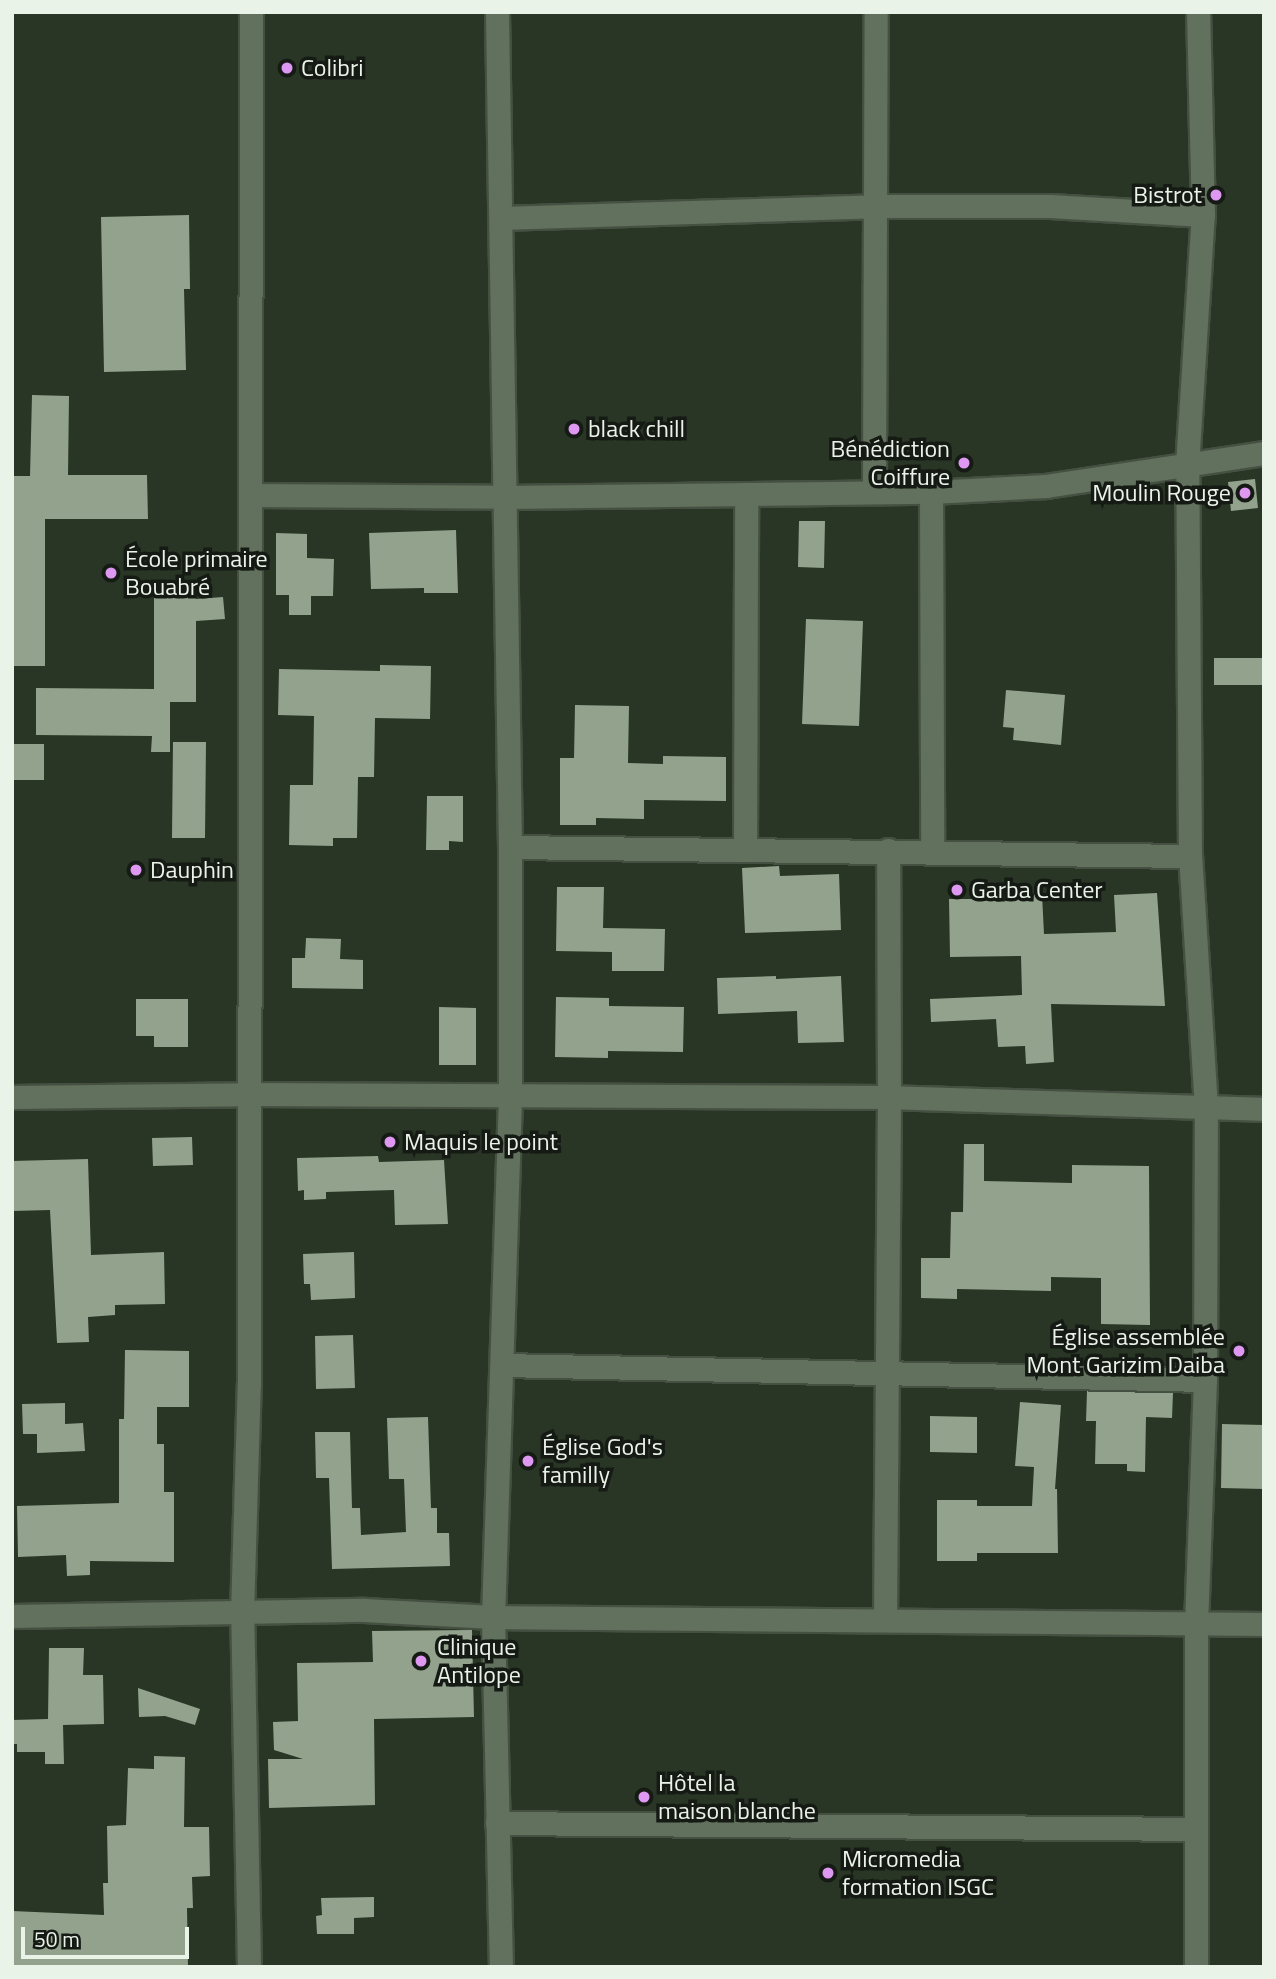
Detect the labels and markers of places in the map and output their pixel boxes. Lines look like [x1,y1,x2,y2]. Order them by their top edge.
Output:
place label: Colibri [301,54,363,82]
marker: Colibri [279,60,295,76]
place label: Bistrot [1133,181,1202,209]
marker: Bistrot [1208,187,1224,203]
place label: black chill [588,415,685,443]
marker: black chill [566,421,582,437]
place label: Bénédiction Coiffure [830,435,950,491]
marker: Bénédiction Coiffure [956,455,972,471]
place label: Moulin Rouge [1092,479,1231,507]
marker: Moulin Rouge [1237,485,1253,501]
place label: École primaire Bouabré [125,545,268,601]
marker: École primaire Bouabré [103,565,119,581]
place label: Dauphin [150,856,234,884]
marker: Dauphin [128,862,144,878]
place label: Garba Center [971,876,1103,904]
marker: Garba Center [949,882,965,898]
place label: Maquis le point [404,1128,558,1156]
marker: Maquis le point [382,1134,398,1150]
place label: Église assemblée Mont Garizim Daiba [1026,1323,1225,1379]
marker: Église assemblée Mont Garizim Daiba [1231,1343,1247,1359]
place label: Église God's familly [542,1433,663,1489]
marker: Église God's familly [520,1453,536,1469]
place label: Clinique Antilope [437,1633,521,1689]
marker: Clinique Antilope [411,1651,431,1671]
place label: Hôtel la maison blanche [658,1769,816,1825]
marker: Hôtel la maison blanche [636,1789,652,1805]
place label: Micromedia formation ISGC [842,1845,994,1901]
marker: Micromedia formation ISGC [820,1865,836,1881]

